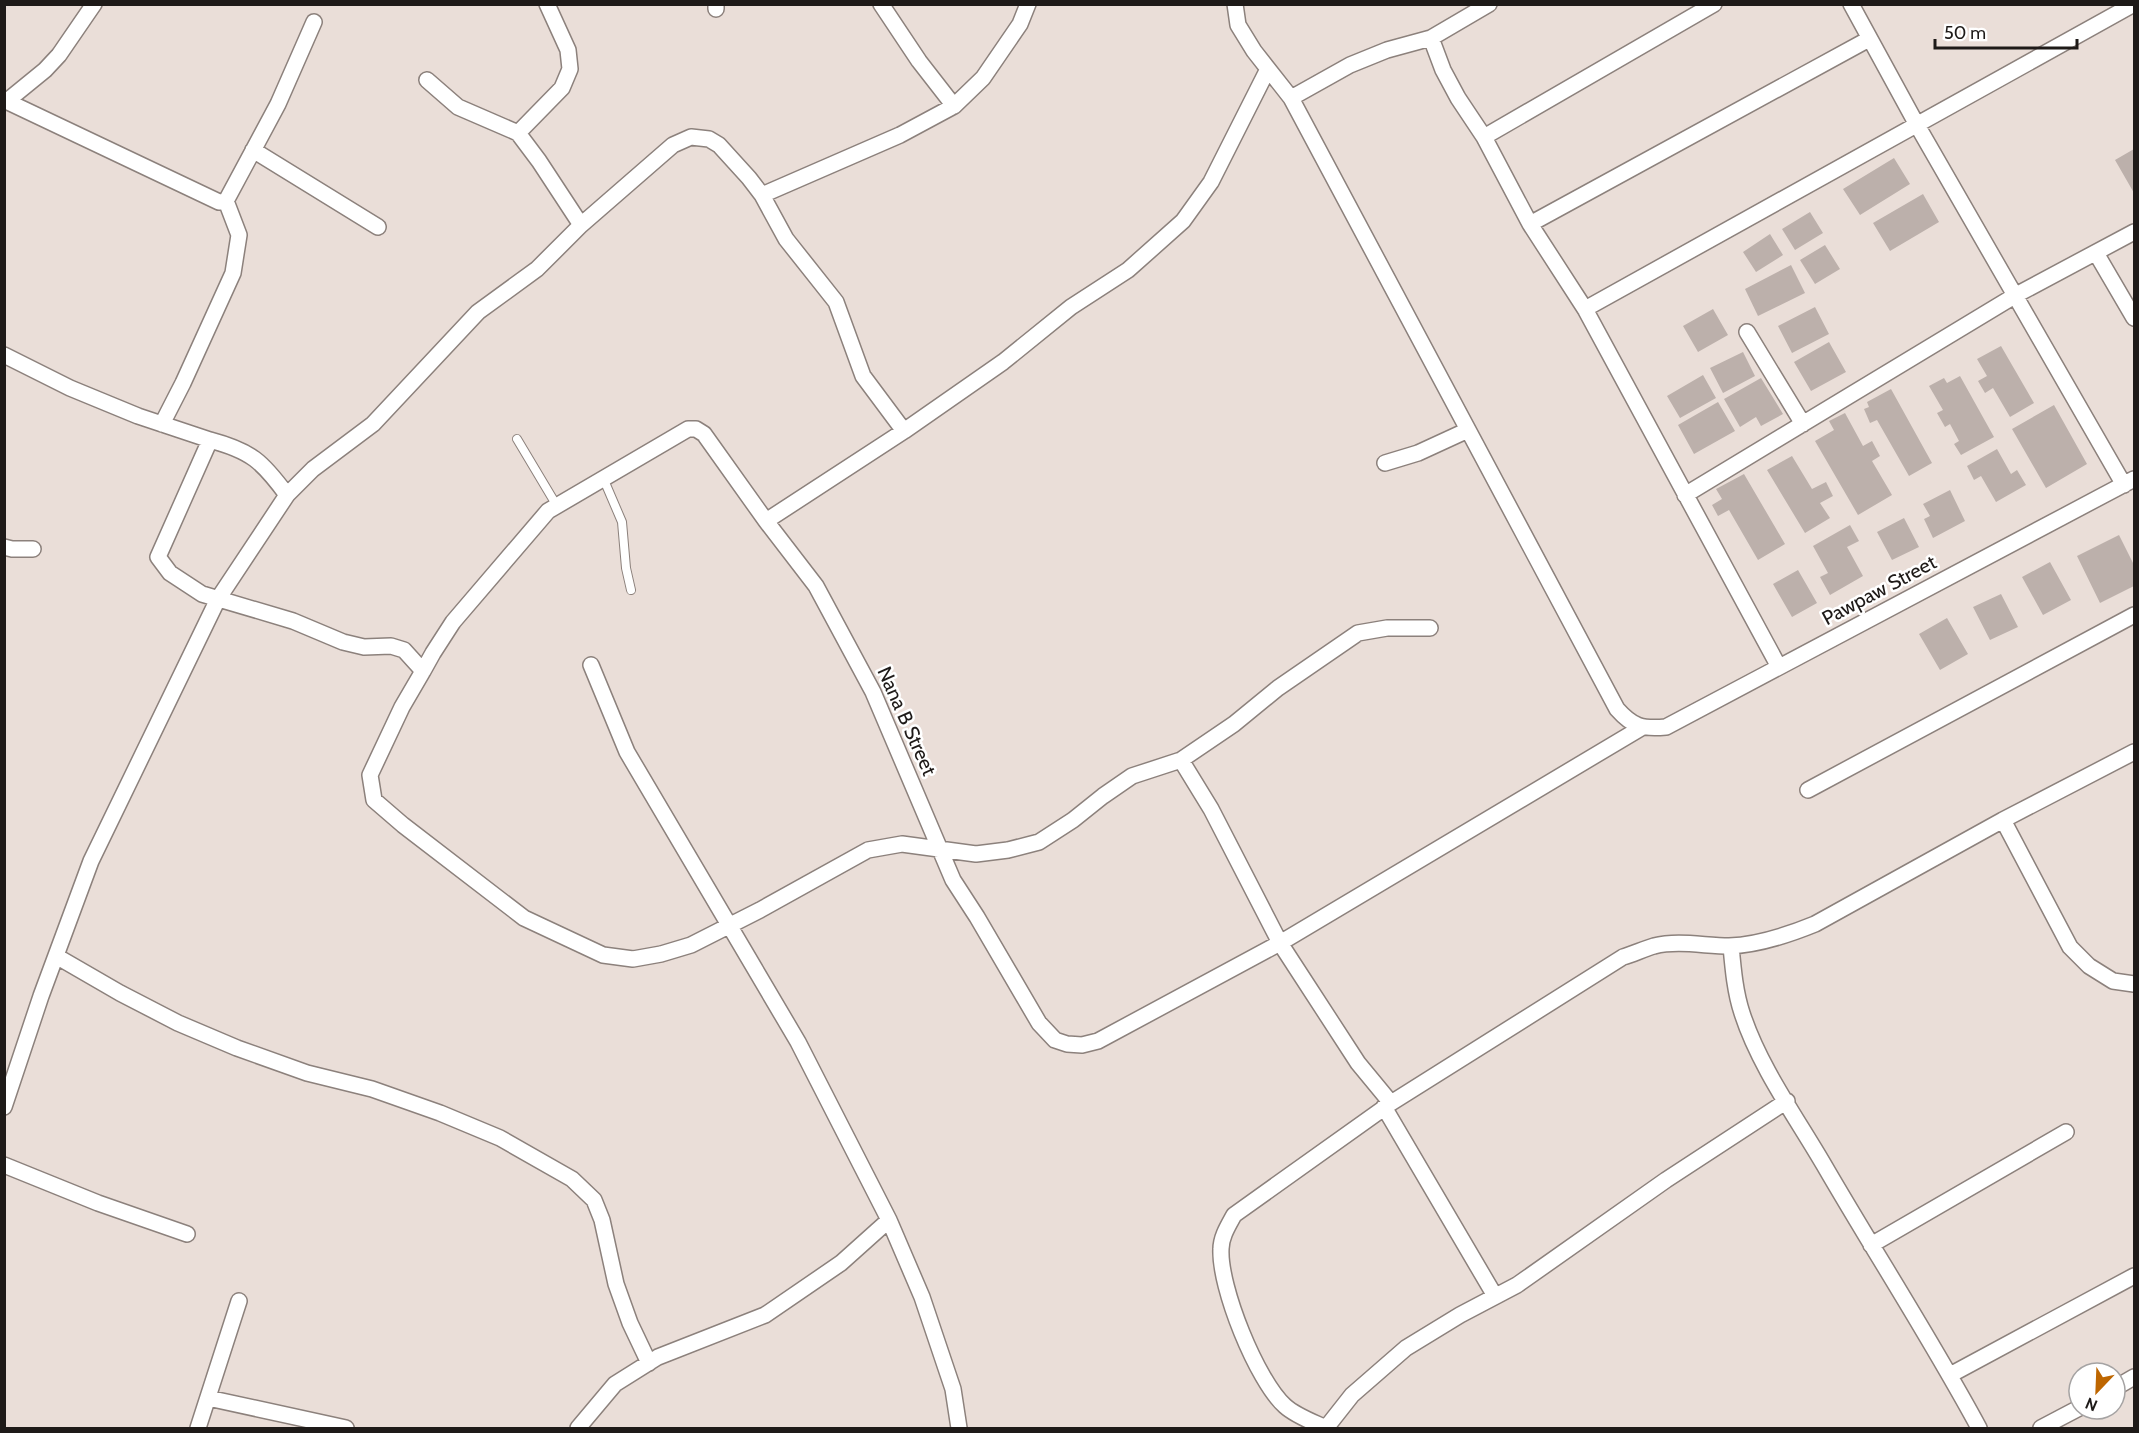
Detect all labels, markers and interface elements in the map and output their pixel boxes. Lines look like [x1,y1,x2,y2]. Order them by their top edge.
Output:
scale bar [1935,12,2078,50]
text: 50 m [1944,22,1986,44]
street label: Pawpaw Street [1818,550,1940,630]
street label: Nana B Street [872,663,942,779]
north arrow [2067,1361,2127,1421]
text: N [2082,1393,2100,1415]

